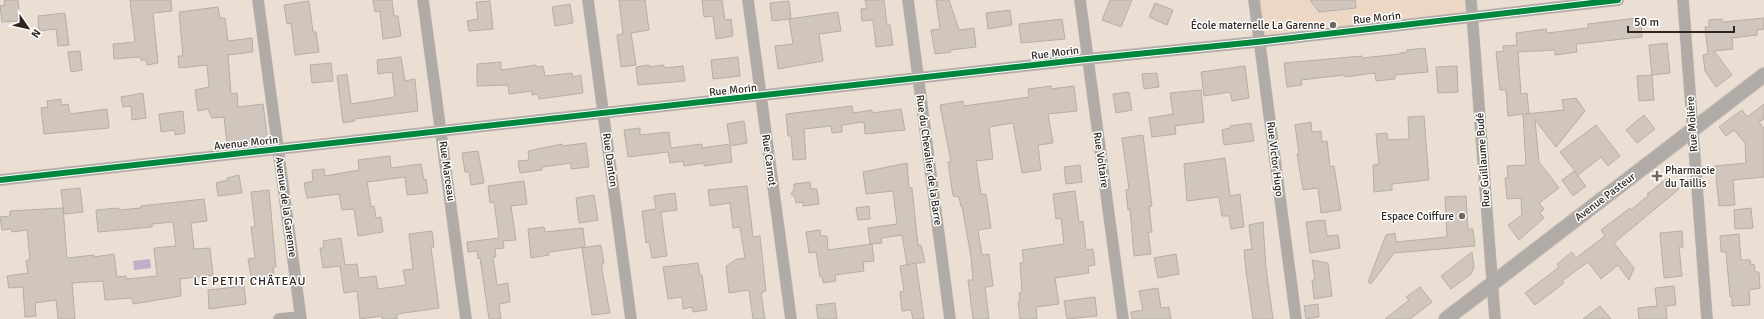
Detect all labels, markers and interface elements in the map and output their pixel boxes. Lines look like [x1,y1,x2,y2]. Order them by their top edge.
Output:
north arrow [8,8,48,48]
scale bar [1628,8,1734,34]
street label: Rue Morin [1352,9,1402,27]
text: 50 m [1634,15,1659,30]
place label: École maternelle La Garenne [1191,18,1325,32]
marker: École maternelle La Garenne [1328,20,1338,30]
text: N [28,27,43,40]
street label: Rue Morin [1030,44,1080,62]
street label: Rue Morin [708,81,758,99]
street label: Rue du Chevalier de la Barre [913,94,945,226]
street label: Rue Molière [1684,96,1700,152]
street label: Rue Guillaume Budé [1473,112,1493,208]
street label: Rue Victor Hugo [1264,121,1286,198]
street label: Rue Voltaire [1091,131,1111,189]
street label: Rue Danton [600,132,620,188]
street label: Avenue Morin [213,133,279,153]
street label: Rue Carnot [759,133,779,187]
street label: Rue Marceau [436,140,458,202]
street label: Avenue de la Garenne [273,156,299,258]
place label: Pharmacie du Taillis [1665,164,1715,190]
street label: Avenue Pasteur [1572,170,1638,224]
marker: Pharmacie du Taillis [1652,171,1662,181]
place label: Espace Coiffure [1381,210,1454,223]
marker: Espace Coiffure [1457,211,1467,221]
district label: LE PETIT CHÂTEAU [194,274,306,289]

